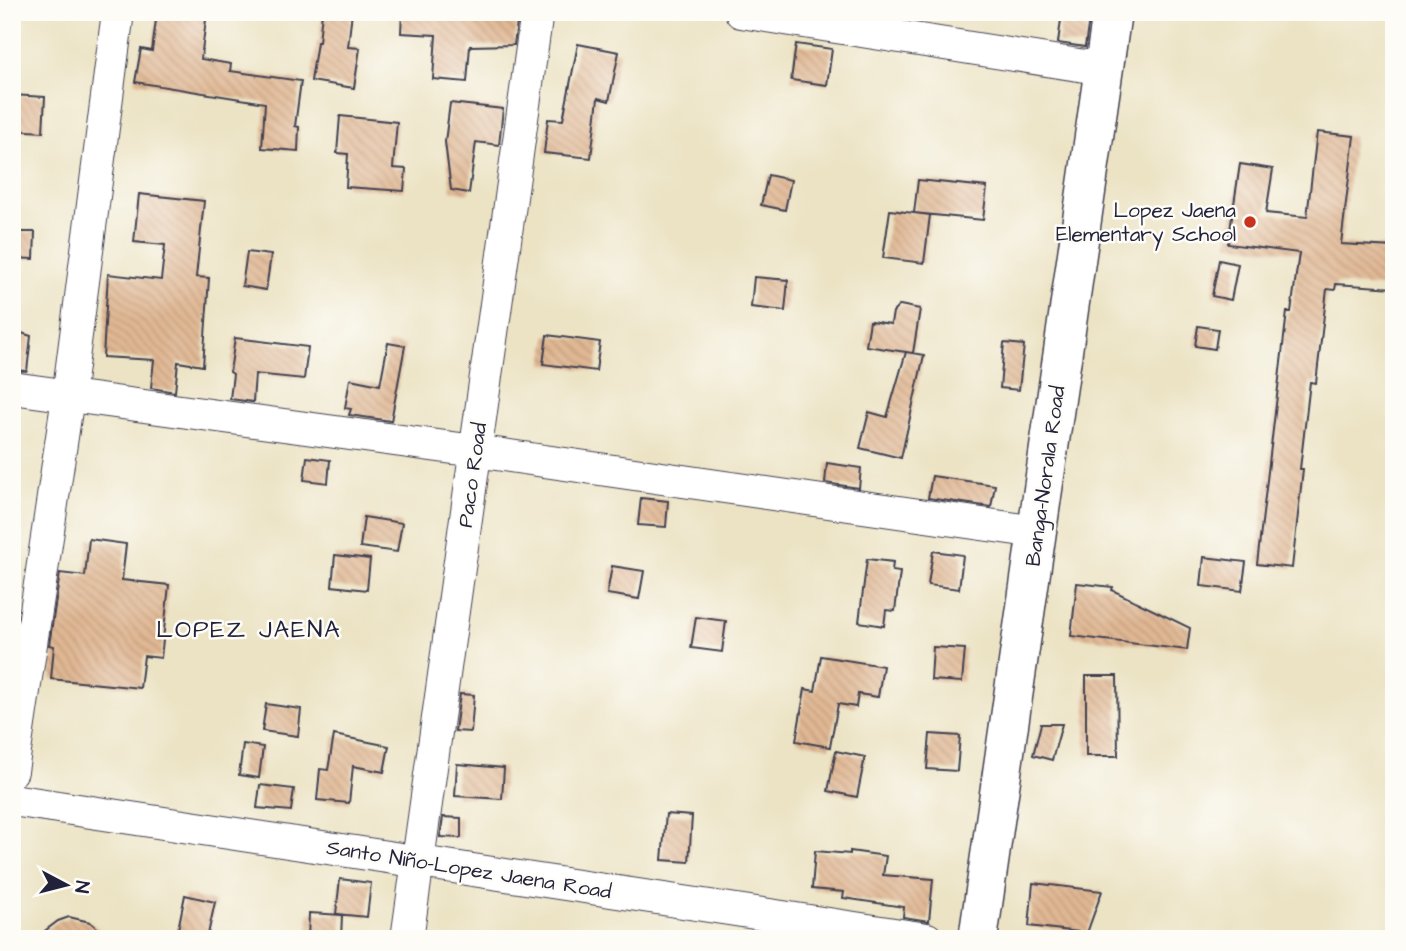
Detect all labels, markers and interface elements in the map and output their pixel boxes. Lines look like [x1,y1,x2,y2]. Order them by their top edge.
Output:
place label: Lopez Jaena Elementary School [1056,196,1236,251]
marker: Lopez Jaena Elementary School [1242,214,1258,230]
street label: Banga-Norala Road [1018,384,1075,568]
street label: Paco Road [451,420,494,529]
district label: LOPEZ JAENA [156,613,342,647]
street label: Santo Niño-Lopez Jaena Road [324,833,614,907]
north arrow [32,850,102,920]
text: N [67,879,96,895]

